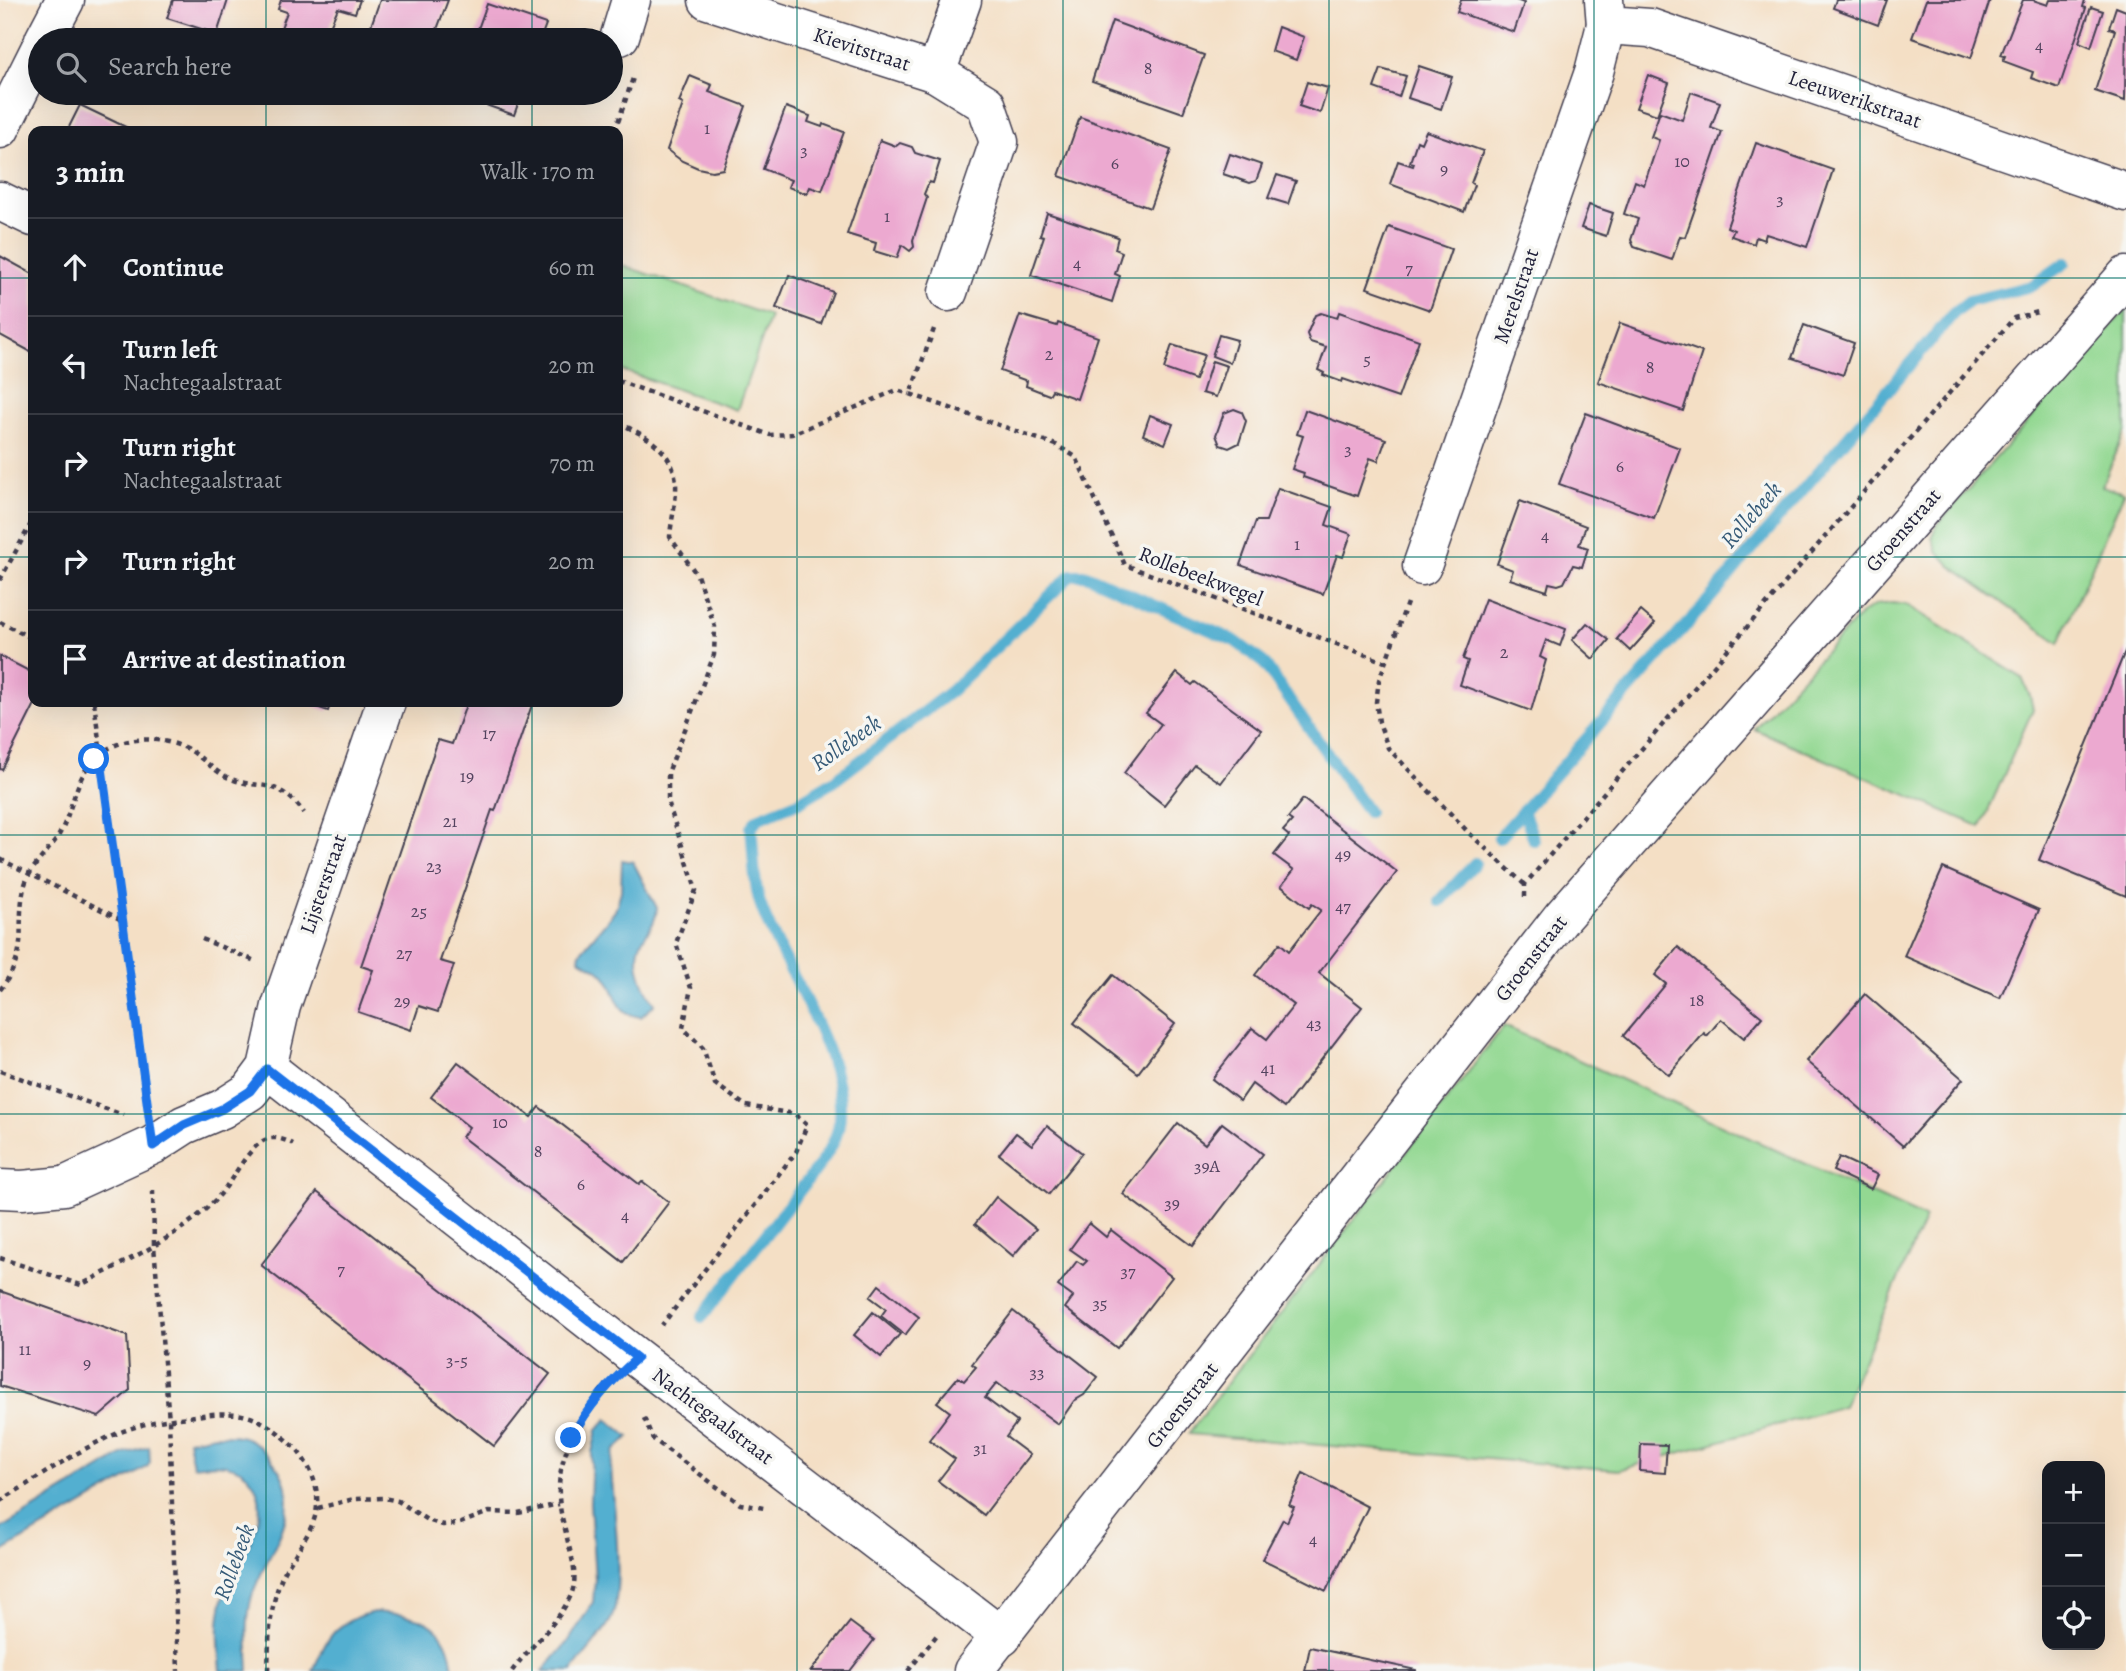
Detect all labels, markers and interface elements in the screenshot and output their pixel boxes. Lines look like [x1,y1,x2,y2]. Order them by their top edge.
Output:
street label: Kievitstraat [810,20,914,78]
search box [28,28,623,105]
house number: 4 [2035,33,2043,57]
icon: search [52,48,90,86]
text: Search here [108,49,232,84]
house number: 8 [1144,56,1152,80]
street label: Leeuwerikstraat [1785,63,1925,135]
house number: 1 [704,116,710,140]
house number: 3 [800,138,808,162]
house number: 10 [1674,149,1690,173]
house number: 6 [1111,151,1119,175]
text: 3 min [56,152,125,192]
text: Walk · 170 m [481,156,595,187]
house number: 9 [1440,157,1448,181]
house number: 3 [1776,187,1784,211]
house number: 1 [884,204,890,228]
street label: Merelstraat [1487,245,1545,347]
icon: ahead [56,248,94,286]
text: Continue [123,250,224,285]
house number: 4 [1073,251,1081,275]
text: 60 m [548,252,595,283]
house number: 7 [1405,256,1413,280]
text: Turn left [123,332,218,367]
house number: 2 [1045,342,1054,366]
icon: left [56,346,94,384]
house number: 5 [1363,347,1371,371]
text: 20 m [548,350,595,381]
house number: 8 [1646,355,1654,379]
text: Nachtegaalstraat [123,367,282,398]
text: Turn right [123,430,236,465]
house number: 3 [1344,437,1352,461]
icon: right [56,444,94,482]
text: 70 m [549,448,595,479]
house number: 6 [1616,454,1624,478]
text: Nachtegaalstraat [123,465,282,496]
water label: Rollebeek [1713,475,1789,555]
street label: Groenstraat [1859,482,1947,578]
house number: 4 [1541,523,1549,547]
house number: 1 [1294,532,1300,556]
street label: Rollebeekwegel [1135,539,1267,613]
icon: right [56,542,94,580]
text: Turn right [123,544,236,579]
text: 20 m [548,546,595,577]
icon: arrive [56,640,94,678]
house number: 2 [1500,640,1509,664]
text: Arrive at destination [123,642,346,677]
water label: Rollebeek [805,708,887,778]
house number: 17 [482,721,496,745]
route start [78,743,109,774]
house number: 19 [460,764,474,788]
house number: 21 [443,809,457,833]
street label: Lijsterstraat [293,830,353,938]
house number: 49 [1335,842,1351,866]
house number: 23 [426,854,442,878]
house number: 47 [1335,894,1351,918]
house number: 25 [411,899,427,923]
street label: Groenstraat [1488,909,1574,1007]
house number: 27 [396,941,412,965]
house number: 18 [1690,988,1704,1012]
house number: 29 [394,989,410,1013]
house number: 43 [1306,1011,1322,1035]
house number: 41 [1261,1056,1275,1080]
house number: 10 [492,1110,508,1134]
house number: 8 [534,1139,542,1163]
house number: 39A [1194,1154,1221,1178]
house number: 6 [577,1172,585,1196]
house number: 39 [1164,1191,1180,1215]
house number: 4 [621,1203,629,1227]
house number: 7 [337,1257,345,1281]
house number: 37 [1120,1259,1136,1283]
house number: 35 [1092,1291,1108,1315]
house number: 11 [19,1337,31,1361]
house number: 3-5 [446,1348,468,1372]
house number: 9 [83,1351,91,1375]
street label: Groenstraat [1139,1356,1225,1454]
house number: 33 [1030,1360,1044,1384]
street label: Nachtegaalstraat [647,1361,780,1471]
route end [555,1422,586,1453]
house number: 31 [973,1436,987,1460]
map controls [2042,1461,2105,1650]
button: + [2042,1461,2105,1524]
water label: Rollebeek [206,1520,262,1604]
button: − [2042,1524,2105,1587]
house number: 4 [1309,1527,1317,1551]
button: locate [2042,1587,2105,1650]

